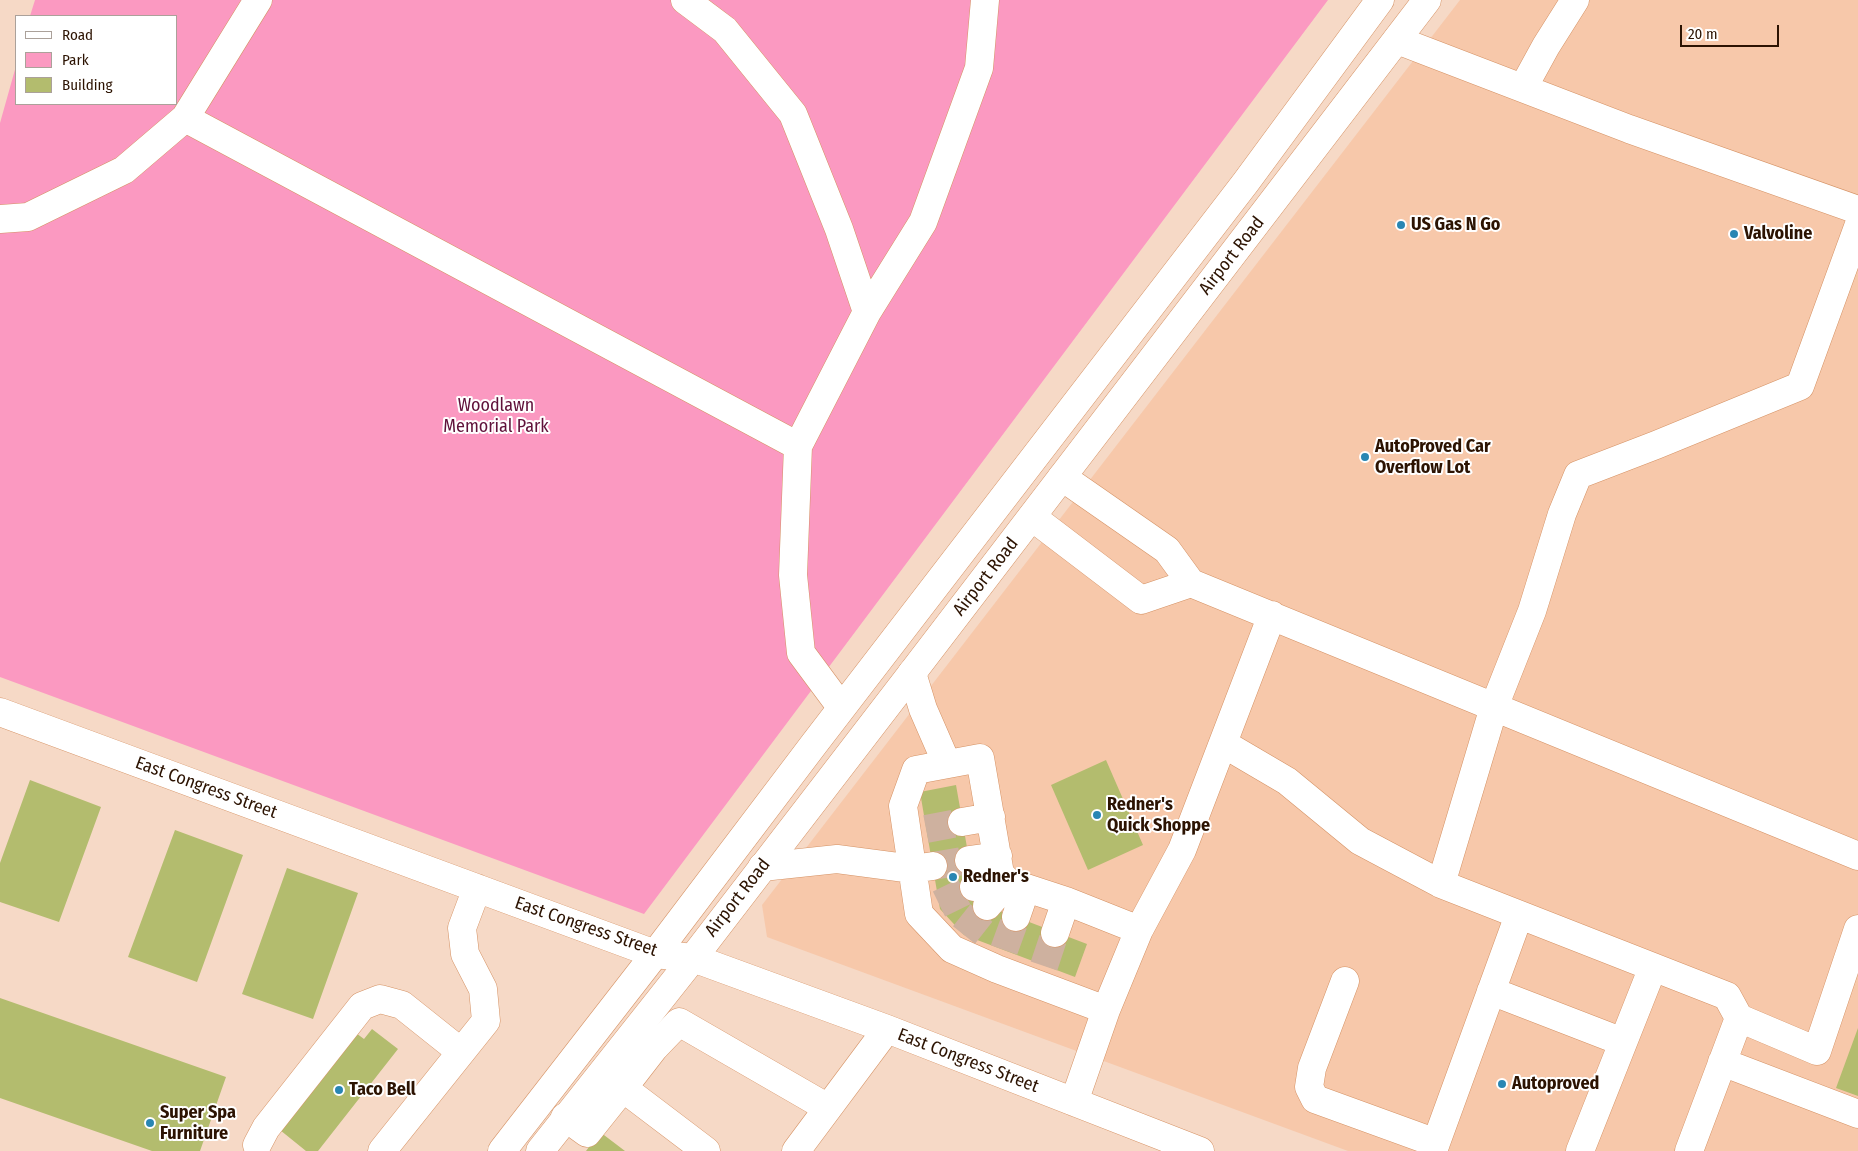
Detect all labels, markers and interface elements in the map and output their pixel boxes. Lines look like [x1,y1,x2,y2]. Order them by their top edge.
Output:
legend [15,15,178,105]
scale bar [1683,15,1782,47]
text: 20 m [1688,25,1718,43]
text: Road [62,26,93,44]
text: Park [62,51,89,69]
text: Building [62,76,113,94]
street label: Airport Road [1195,213,1269,299]
place label: US Gas N Go [1411,214,1500,236]
marker: US Gas N Go [1395,219,1407,231]
place label: Valvoline [1744,223,1812,245]
marker: Valvoline [1728,228,1740,240]
park label: Woodlawn Memorial Park [443,395,549,438]
place label: AutoProved Car Overflow Lot [1375,436,1491,478]
marker: AutoProved Car Overflow Lot [1359,451,1371,463]
street label: Airport Road [949,534,1023,620]
street label: East Congress Street [132,752,280,824]
place label: Redner's Quick Shoppe [1107,794,1210,836]
marker: Redner's Quick Shoppe [1091,809,1103,821]
street label: Airport Road [701,855,775,941]
place label: Redner's [963,866,1029,888]
marker: Redner's [947,871,959,883]
street label: East Congress Street [512,892,660,962]
street label: East Congress Street [894,1024,1042,1098]
place label: Autoproved [1512,1073,1599,1095]
marker: Autoproved [1496,1078,1508,1090]
place label: Taco Bell [349,1079,416,1101]
marker: Taco Bell [333,1084,345,1096]
place label: Super Spa Furniture [160,1102,236,1144]
marker: Super Spa Furniture [144,1117,156,1129]

